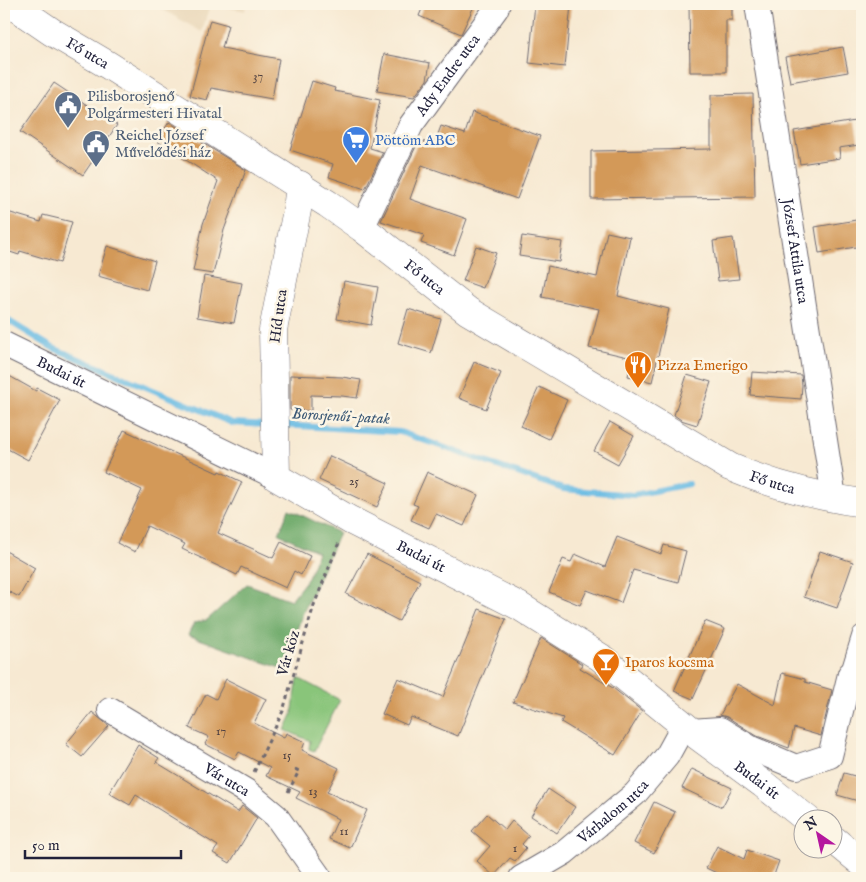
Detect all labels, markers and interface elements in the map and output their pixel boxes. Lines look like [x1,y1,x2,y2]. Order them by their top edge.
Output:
street label: Ady Endre utca [411,30,485,121]
street label: Fő utca [62,33,113,74]
house number: 37 [253,69,263,84]
place label: Pilisborosjenő Polgármesteri Hivatal [87,87,223,123]
public building icon: Pilisborosjenő Polgármesteri Hivatal [53,90,83,129]
supermarket icon: Pöttöm ABC [341,125,371,164]
place label: Reichel József Művelődési ház [115,126,211,162]
public building icon: Reichel József Művelődési ház [81,129,111,168]
place label: Pöttöm ABC [375,131,456,150]
street label: József Attila utca [777,195,813,305]
street label: Fő utca [400,256,449,300]
street label: Híd utca [265,288,292,344]
restaurant icon: Pizza Emerigo [623,350,653,389]
street label: Budai út [34,353,89,393]
place label: Pizza Emerigo [657,356,748,375]
water label: Borosjenői-patak [291,404,391,430]
street label: Fő utca [747,467,797,499]
house number: 25 [349,474,360,489]
street label: Budai út [393,536,449,577]
street label: Vár köz [273,628,304,679]
bar icon: Iparos kocsma [591,647,621,686]
place label: Iparos kocsma [625,653,714,672]
house number: 17 [216,724,226,739]
house number: 15 [283,748,292,763]
street label: Budai út [730,757,783,804]
street label: Vár utca [199,759,253,801]
street label: Várhalom utca [573,776,653,848]
house number: 13 [309,784,317,799]
north arrow [794,810,844,860]
text: N [800,813,821,835]
house number: 11 [340,824,348,839]
scale bar [25,827,181,859]
text: 50 m [32,836,60,855]
house number: 1 [513,841,517,856]

